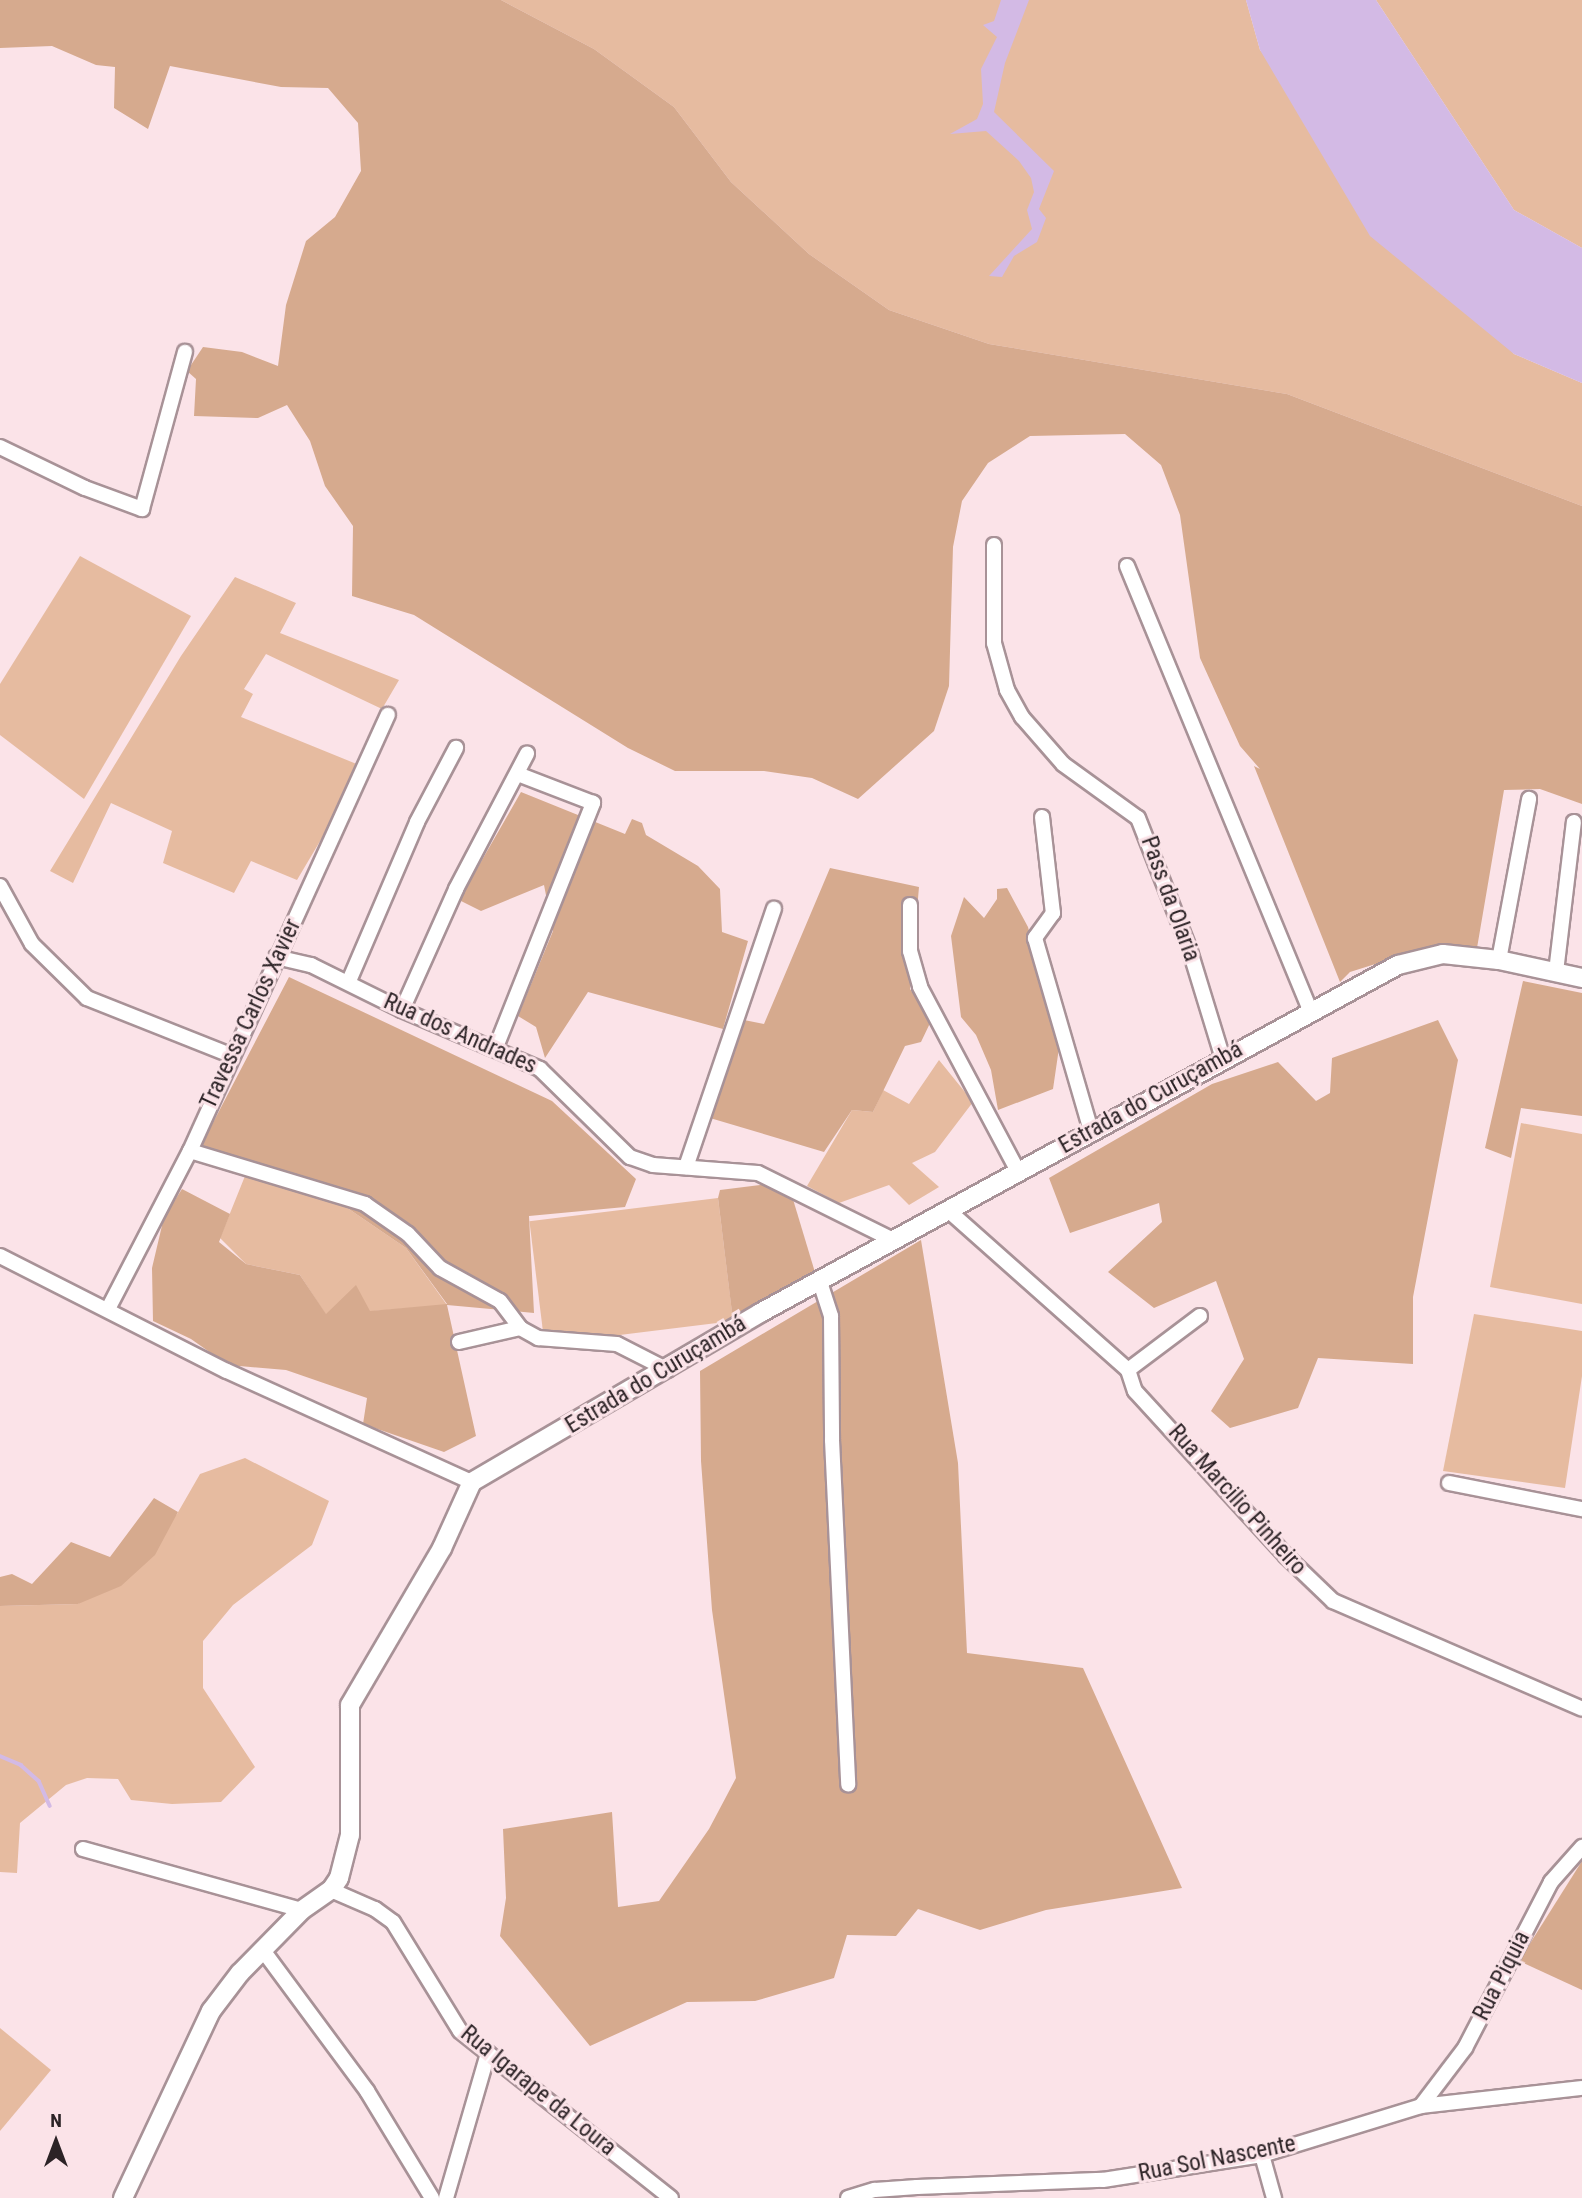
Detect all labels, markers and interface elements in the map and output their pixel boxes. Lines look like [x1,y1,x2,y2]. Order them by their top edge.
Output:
street label: Pass da Olaria [1135,833,1205,965]
street label: Travessa Carlos Xavier [195,915,307,1113]
street label: Rua dos Andrades [379,988,541,1080]
street label: Estrada do Curuçambá [1054,1036,1248,1160]
street label: Estrada do Curuçambá [561,1310,751,1440]
street label: Rua Marcilio Pinheiro [1162,1419,1312,1581]
street label: Rua Piquia [1468,1927,1536,2025]
street label: Rua Igarape da Loura [455,2020,621,2162]
north arrow [21,2107,91,2177]
text: N [50,2109,62,2132]
street label: Rua Sol Nascente [1136,2130,1298,2188]

